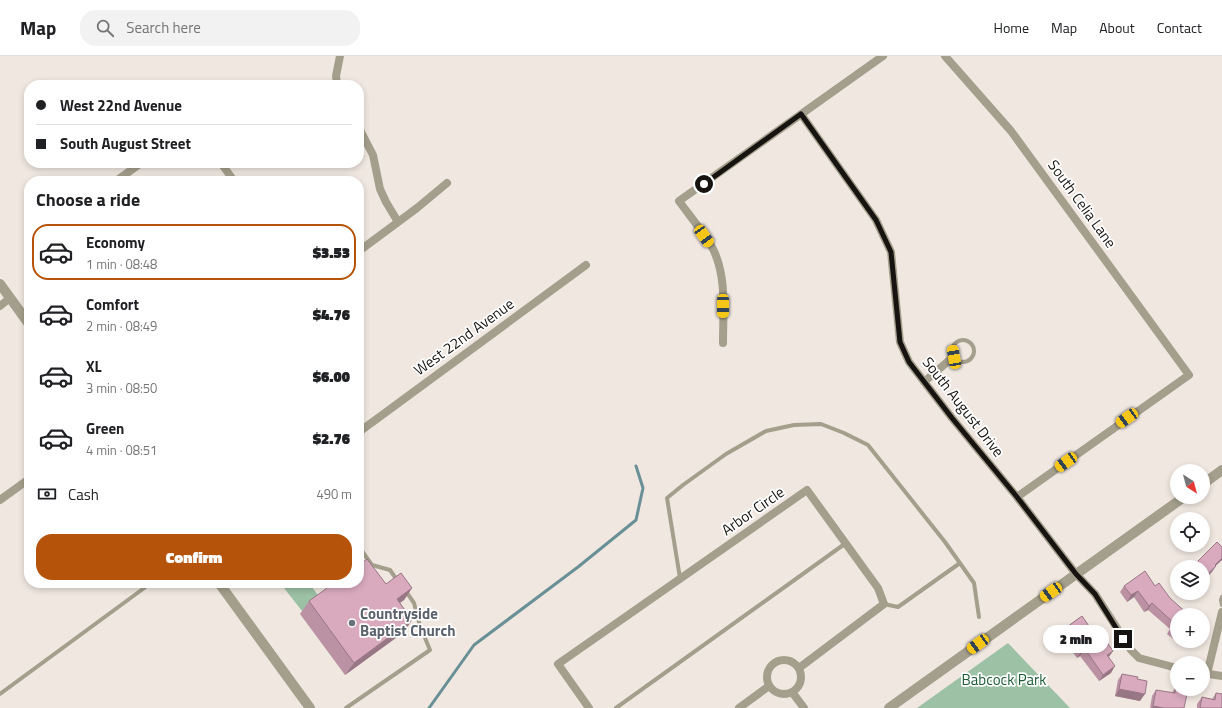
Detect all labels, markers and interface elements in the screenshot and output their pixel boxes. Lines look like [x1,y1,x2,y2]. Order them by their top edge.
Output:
search box [80,10,360,46]
text: Map [20,13,56,42]
text: Search here [126,16,201,39]
icon: search [94,17,116,39]
text: Home [994,17,1029,38]
text: Map [1051,17,1077,38]
text: About [1099,17,1135,38]
text: Contact [1157,17,1202,38]
text: West 22nd Avenue [60,94,182,117]
text: South August Street [60,132,191,155]
street label: South Celia Lane [1042,155,1122,253]
route start [695,175,713,193]
text: Choose a ride [36,186,140,213]
car [692,223,716,249]
text: Economy [86,231,145,254]
icon: car [38,234,74,270]
text: $3.53 [313,241,350,264]
text: 1 min · 08:48 [86,254,157,274]
street label: West 22nd Avenue [409,292,519,381]
text: Comfort [86,293,139,316]
car [717,294,729,318]
icon: car [38,296,74,332]
text: $4.76 [313,303,350,326]
text: 2 min · 08:49 [86,316,157,336]
car [946,344,962,370]
street label: South August Drive [917,352,1010,462]
text: XL [86,355,102,378]
icon: car [38,358,74,394]
text: $6.00 [313,365,350,388]
text: 3 min · 08:50 [86,378,157,398]
car [1114,406,1140,430]
text: Green [86,417,124,440]
icon: car [38,420,74,456]
text: $2.76 [313,427,350,450]
text: 4 min · 08:51 [86,440,157,460]
car [1053,450,1079,474]
north arrow [1170,464,1210,504]
map controls [1170,464,1210,696]
street label: Arbor Circle [716,480,789,541]
icon: cash [36,483,58,505]
text: Cash [68,483,99,506]
text: 490 m [316,484,352,504]
button: locate [1170,512,1210,552]
button: Confirm [36,534,352,580]
button: layers [1170,560,1210,600]
car [1038,580,1064,604]
place label: Countryside Baptist Church [360,602,455,642]
button: + [1170,608,1210,648]
marker: Countryside Baptist Church [347,618,357,628]
callout: 2 min [1043,625,1109,653]
text: 2 min [1060,629,1092,649]
route end [1114,630,1132,648]
car [965,632,991,656]
button: − [1170,656,1210,696]
park label: Babcock Park [962,668,1046,691]

